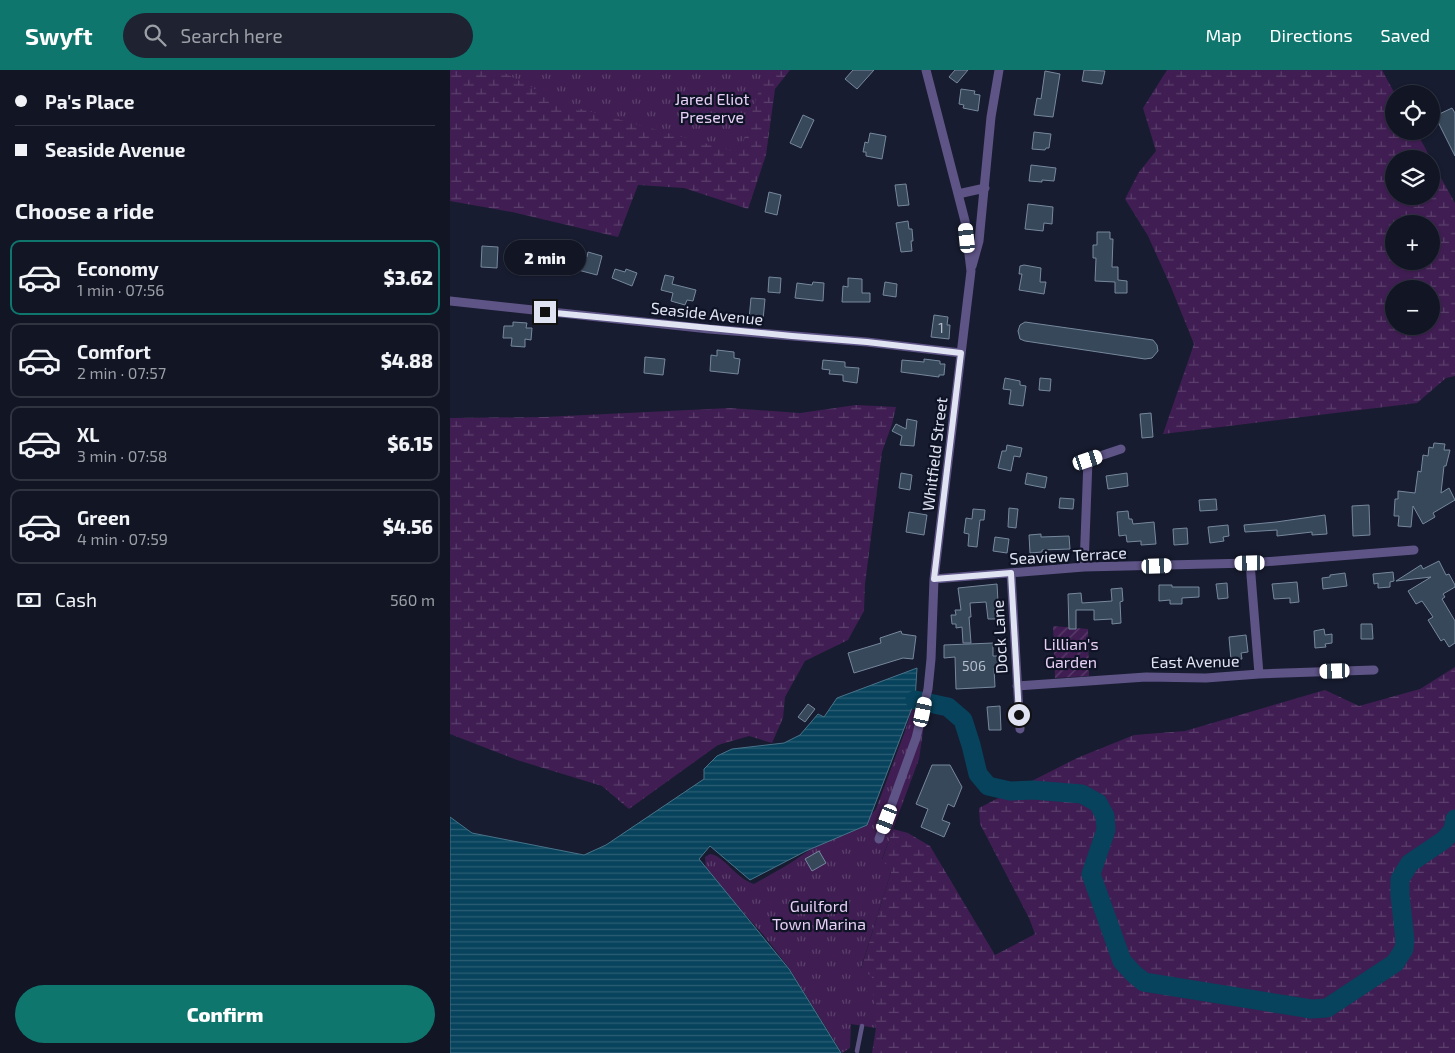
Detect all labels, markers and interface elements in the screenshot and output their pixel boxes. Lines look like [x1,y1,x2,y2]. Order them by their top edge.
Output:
search box [123,13,473,58]
text: Swyft [25,21,93,50]
icon: search [141,21,169,49]
text: Search here [181,24,283,47]
text: Map [1205,24,1242,46]
text: Directions [1270,24,1353,46]
text: Saved [1381,24,1430,46]
map controls [1385,85,1440,335]
button: locate [1385,85,1440,140]
park label: Jared Eliot Preserve [675,89,749,126]
text: Pa's Place [45,90,135,113]
text: Seaside Avenue [45,138,185,161]
button: layers [1385,150,1440,205]
text: Choose a ride [15,197,154,223]
button: + [1385,215,1440,270]
car [957,222,976,254]
callout: 2 min [504,240,586,274]
text: 2 min [524,248,566,267]
icon: car [17,255,62,300]
text: Economy [77,257,159,280]
text: $3.62 [384,266,433,289]
text: 1 min · 07:56 [77,280,164,299]
button: − [1385,280,1440,335]
street label: Seaside Avenue [650,298,764,328]
route end [534,301,556,323]
house number: 1 [938,319,944,336]
icon: car [17,338,62,383]
text: Comfort [77,340,151,363]
text: $4.88 [381,349,433,372]
text: 2 min · 07:57 [77,363,166,382]
street label: Whitfield Street [918,396,950,512]
icon: car [17,421,62,466]
text: XL [77,423,99,446]
text: $6.15 [387,432,433,455]
text: 3 min · 07:58 [77,446,168,465]
car [1071,448,1104,472]
icon: car [17,504,62,549]
text: Green [77,506,130,529]
text: $4.56 [383,515,433,538]
text: 4 min · 07:59 [77,529,168,548]
street label: Seaview Terrace [1009,542,1127,568]
car [1234,555,1265,571]
car [1141,558,1172,574]
icon: cash [15,586,43,614]
text: Cash [55,588,97,611]
text: 560 m [390,590,435,609]
street label: Dock Lane [988,600,1010,674]
park label: Lillian's Garden [1043,634,1099,671]
street label: East Avenue [1150,651,1240,671]
house number: 506 [962,657,986,674]
car [1319,663,1350,679]
car [912,696,933,728]
route start [1008,704,1030,726]
car [874,802,899,836]
park label: Guilford Town Marina [772,896,866,933]
button: Confirm [15,985,435,1043]

